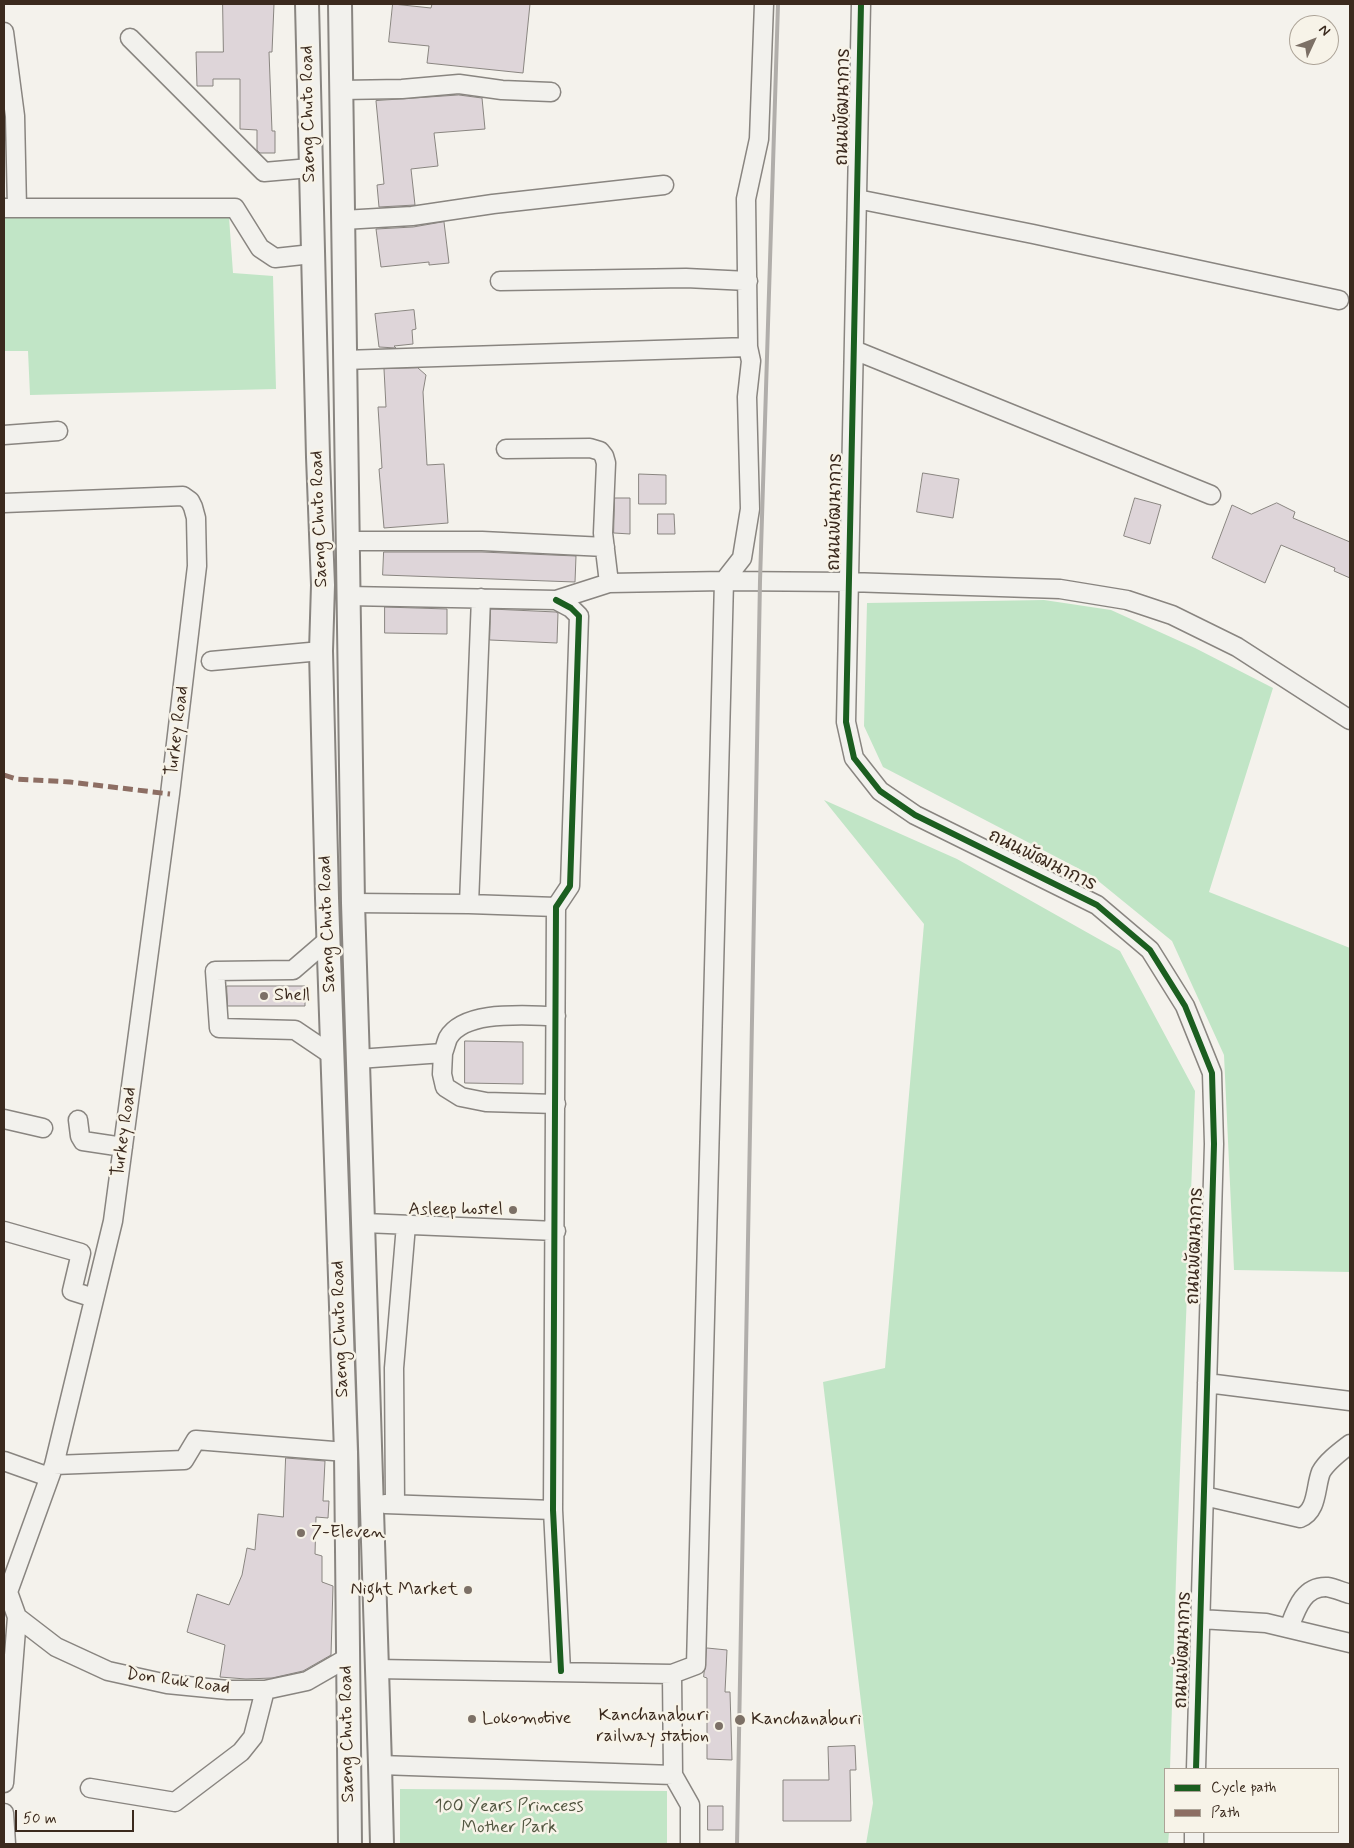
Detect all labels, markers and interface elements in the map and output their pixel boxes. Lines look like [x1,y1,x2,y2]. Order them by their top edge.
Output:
north arrow [1289,15,1339,65]
text: N [1314,21,1334,40]
street label: Saeng Chuto Road [297,45,321,183]
street label: ถนนพัฒนาการ [832,48,856,166]
street label: Saeng Chuto Road [307,450,333,588]
street label: ถนนพัฒนาการ [824,453,848,571]
street label: Turkey Road [162,685,194,777]
street label: ถนนพัฒนาการ [984,826,1100,896]
street label: Saeng Chuto Road [315,855,341,993]
place label: Shell [274,985,310,1007]
marker: Shell [258,990,270,1002]
street label: Turkey Road [108,1086,142,1178]
street label: ถนนพัฒนาการ [1183,1187,1209,1305]
place label: Asleep hostel [408,1199,503,1221]
marker: Asleep hostel [507,1204,519,1216]
street label: Saeng Chuto Road [328,1260,354,1398]
place label: 7-Eleven [311,1522,385,1544]
marker: 7-Eleven [295,1527,307,1539]
place label: Night Market [350,1579,458,1601]
marker: Night Market [462,1584,474,1596]
street label: ถนนพัฒนาการ [1171,1591,1197,1709]
street label: Don Ruk Road [125,1664,231,1700]
street label: Saeng Chuto Road [336,1665,360,1803]
place label: Kanchanaburi railway station [596,1705,709,1748]
place label: Lokomotive [482,1708,571,1730]
place label: Kanchanaburi [751,1709,861,1731]
marker: Lokomotive [466,1713,478,1725]
marker: Kanchanaburi [733,1713,747,1727]
marker: Kanchanaburi railway station [713,1720,725,1732]
legend [1164,1768,1339,1833]
text: Cycle path [1211,1778,1276,1798]
park label: 100 Years Princess Mother Park [434,1796,584,1838]
scale bar [18,1800,136,1832]
text: Path [1211,1803,1240,1823]
text: 50 m [23,1809,57,1829]

